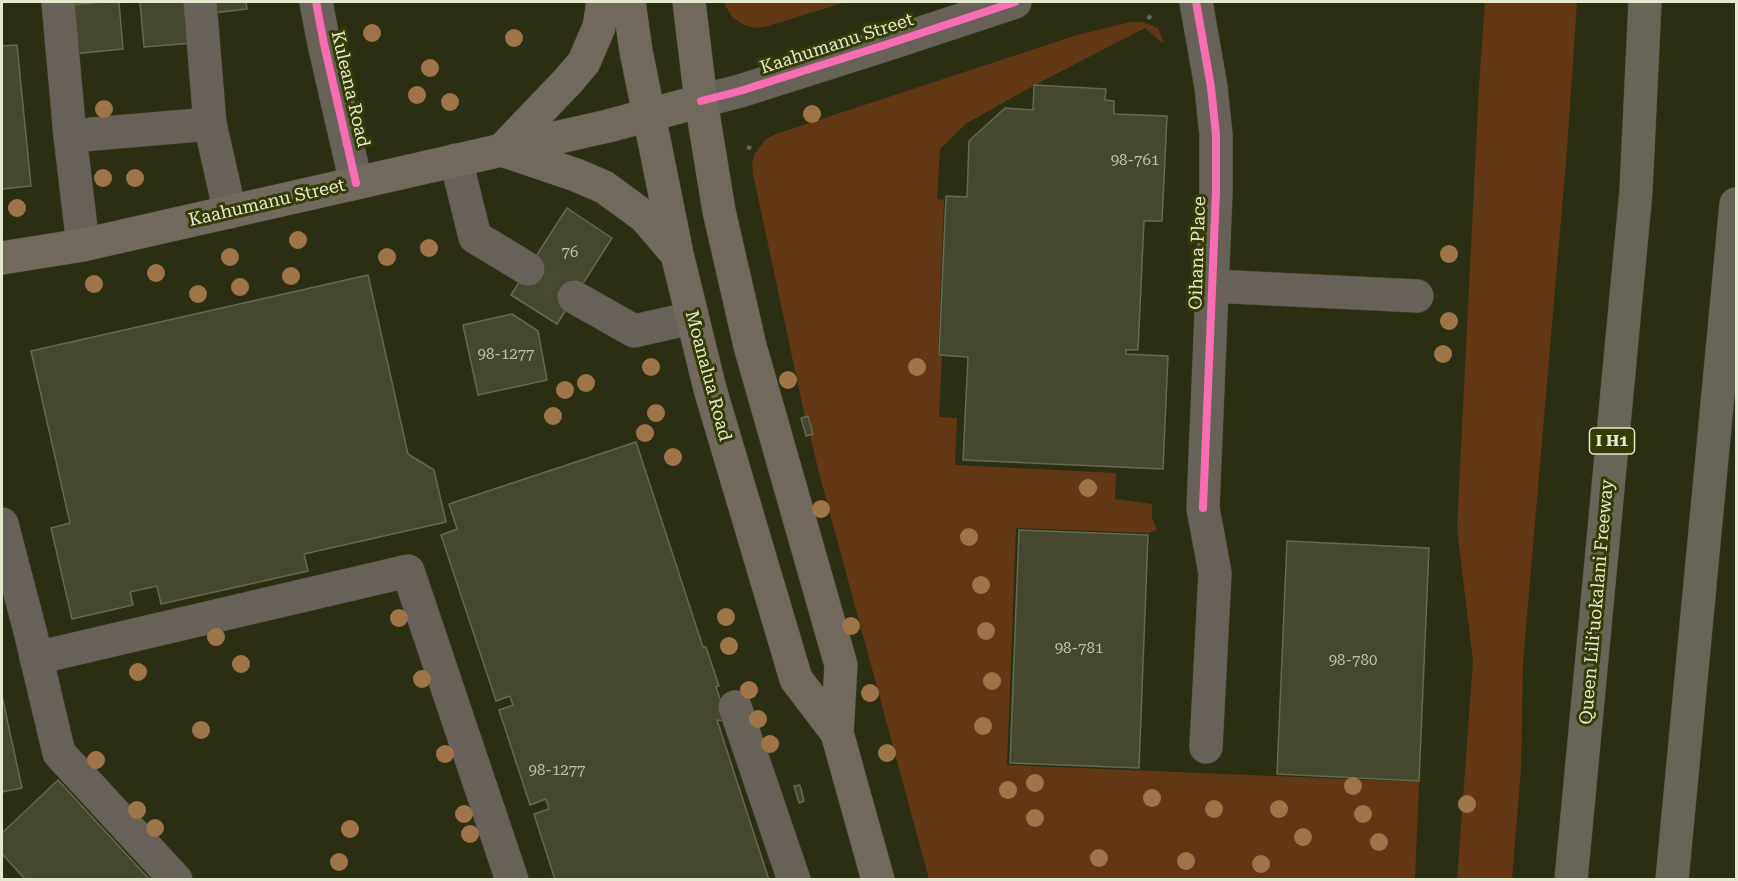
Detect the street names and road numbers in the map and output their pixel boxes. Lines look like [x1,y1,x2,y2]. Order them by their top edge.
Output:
street label: Kaahumanu Street [758,9,916,79]
street label: Kuleana Road [326,29,374,149]
street label: Kaahumanu Street [187,174,347,232]
street label: Oihana Place [1185,196,1211,310]
street label: Moanalua Road [680,308,736,444]
road number: I H1 [1590,428,1634,454]
street label: Queen Liliʻuokalani Freeway [1576,478,1618,726]

